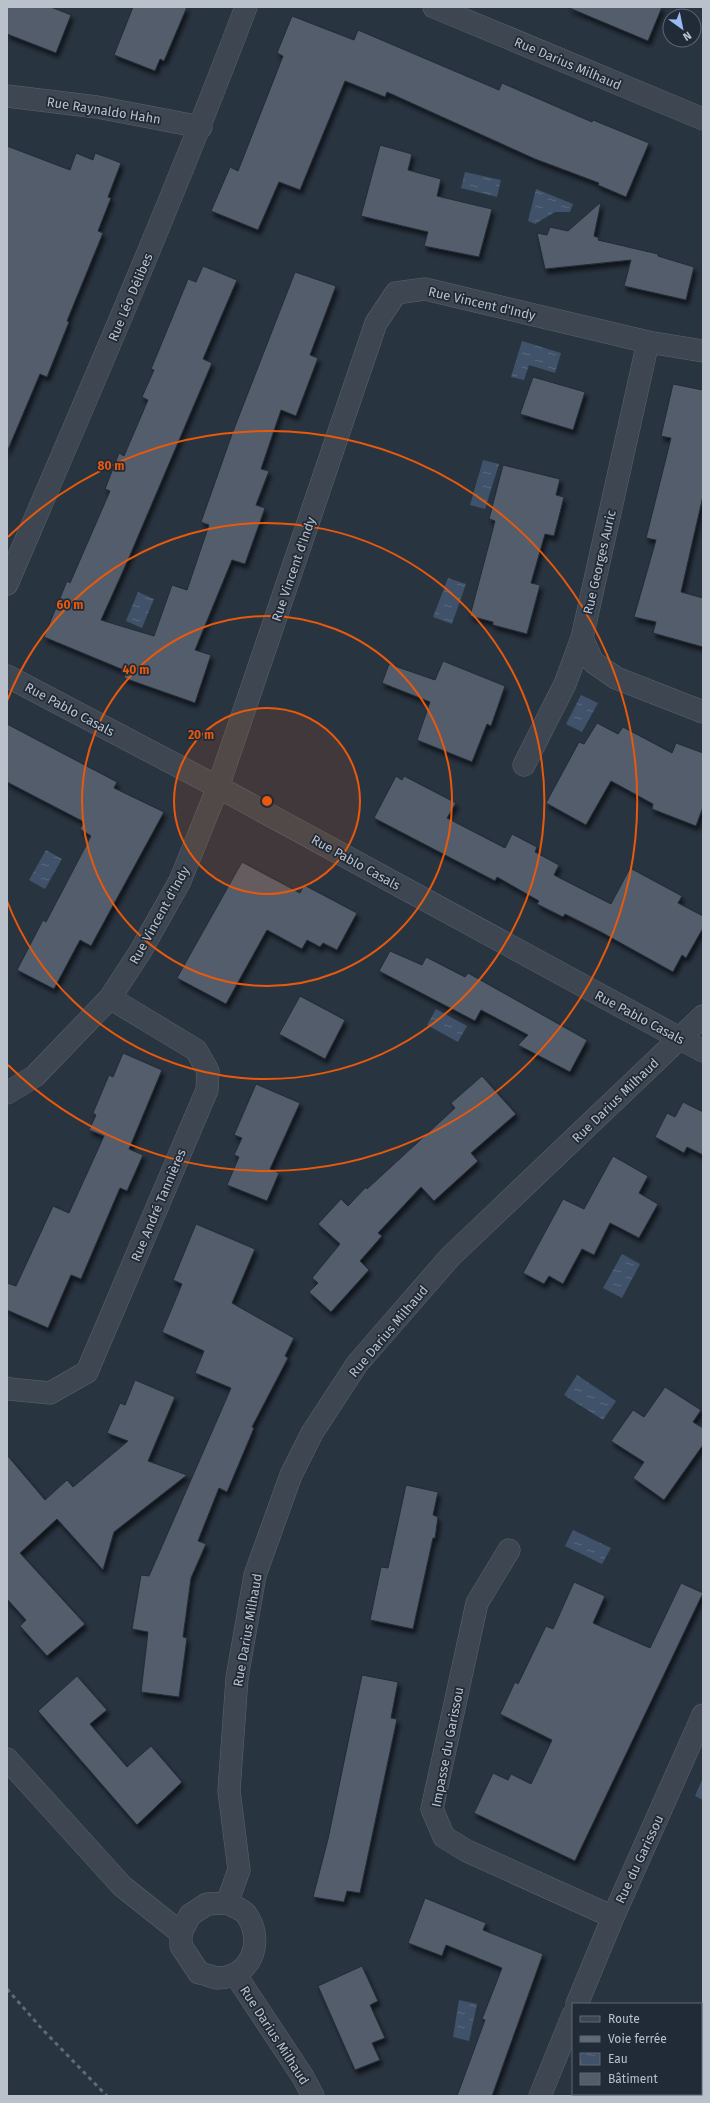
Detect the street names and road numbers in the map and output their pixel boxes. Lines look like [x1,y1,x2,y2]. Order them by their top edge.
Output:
street label: Rue Darius Milhaud [512,34,624,93]
street label: Rue Raynaldo Hahn [46,94,162,127]
street label: Rue Léo Délibes [105,251,156,343]
street label: Rue Vincent d'Indy [427,284,538,323]
street label: Rue Georges Auric [580,508,619,616]
street label: Rue Vincent d'Indy [269,514,319,623]
street label: Rue Pablo Casals [22,680,117,739]
street label: Rue Pablo Casals [309,832,403,893]
street label: Rue Vincent d'Indy [126,863,193,967]
street label: Rue Pablo Casals [592,988,687,1047]
street label: Rue Darius Milhaud [569,1055,662,1146]
street label: Rue André Tannières [128,1147,189,1264]
street label: Rue Darius Milhaud [346,1283,431,1380]
street label: Rue Darius Milhaud [230,1572,265,1688]
street label: Impasse du Garissou [428,1686,466,1808]
street label: Rue du Garissou [612,1813,667,1906]
street label: Rue Darius Milhaud [237,1983,312,2087]

